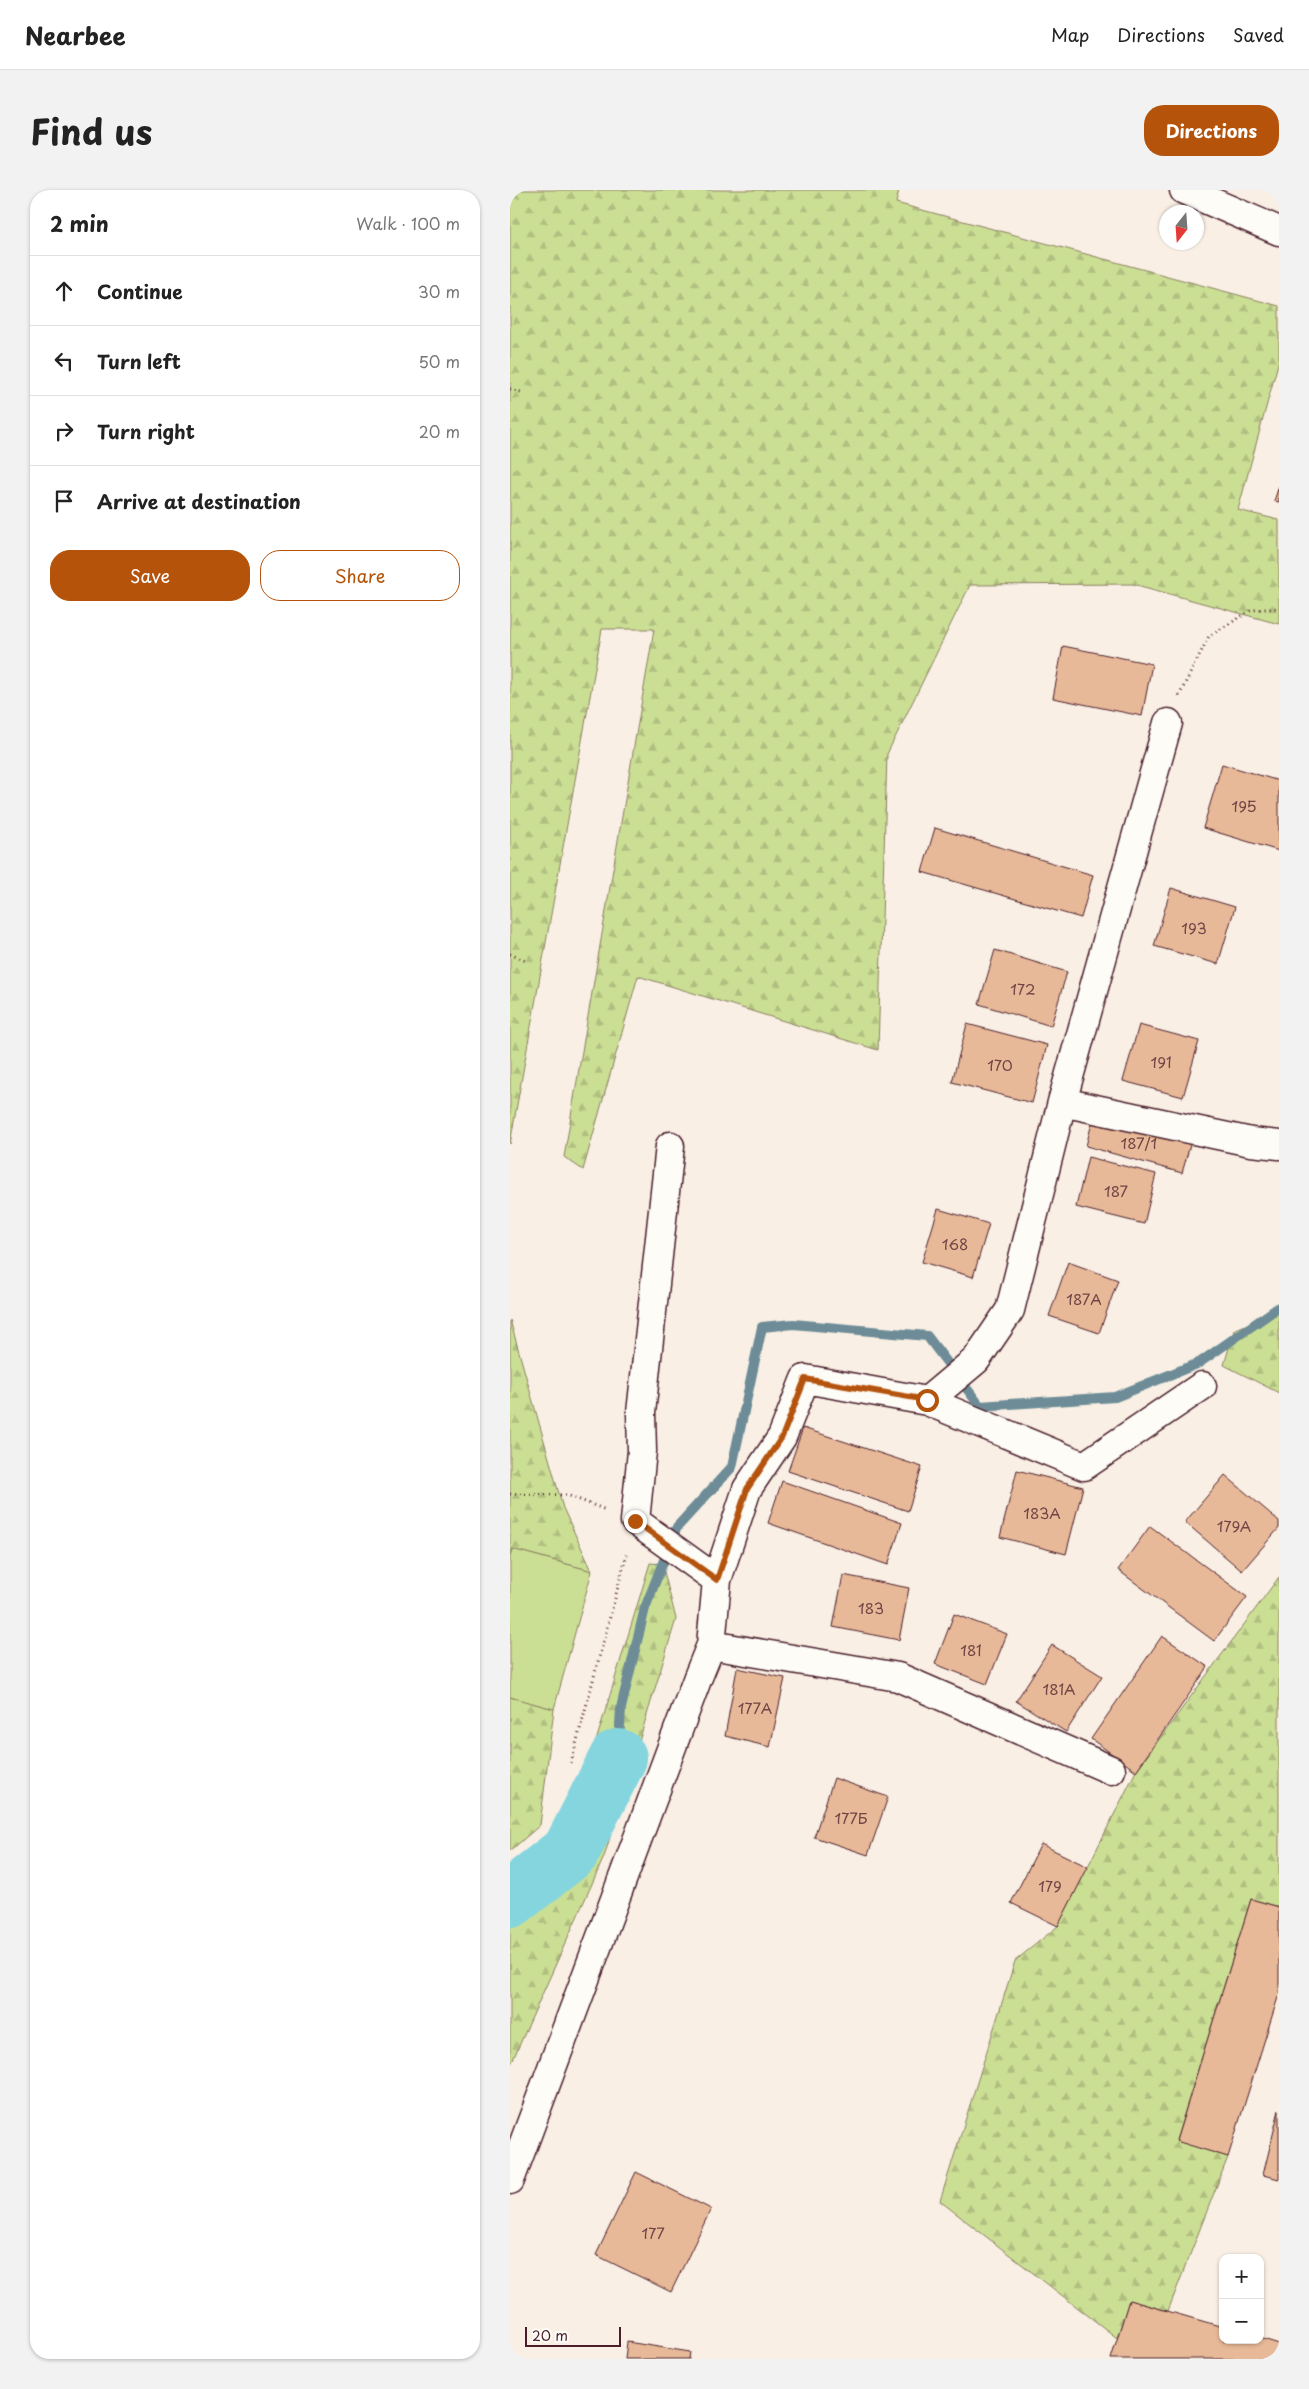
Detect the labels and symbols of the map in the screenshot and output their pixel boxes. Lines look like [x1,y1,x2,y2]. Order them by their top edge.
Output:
north arrow [1159,205,1204,250]
house number: 195 [1231,794,1257,817]
house number: 193 [1181,916,1207,939]
house number: 172 [1010,977,1036,1000]
house number: 191 [1150,1050,1172,1073]
house number: 170 [987,1053,1013,1076]
house number: 187/1 [1121,1131,1157,1154]
house number: 187 [1104,1179,1128,1202]
house number: 168 [942,1232,968,1255]
house number: 187А [1066,1287,1102,1310]
route start [916,1389,939,1412]
house number: 183А [1023,1501,1061,1524]
route end [624,1510,647,1533]
house number: 179А [1217,1514,1251,1537]
house number: 183 [858,1596,884,1619]
house number: 181 [960,1638,982,1661]
house number: 181А [1042,1677,1076,1700]
house number: 177А [738,1696,772,1719]
house number: 177Б [835,1806,868,1829]
house number: 179 [1038,1874,1062,1897]
house number: 177 [641,2221,665,2244]
scale bar [525,2324,621,2347]

